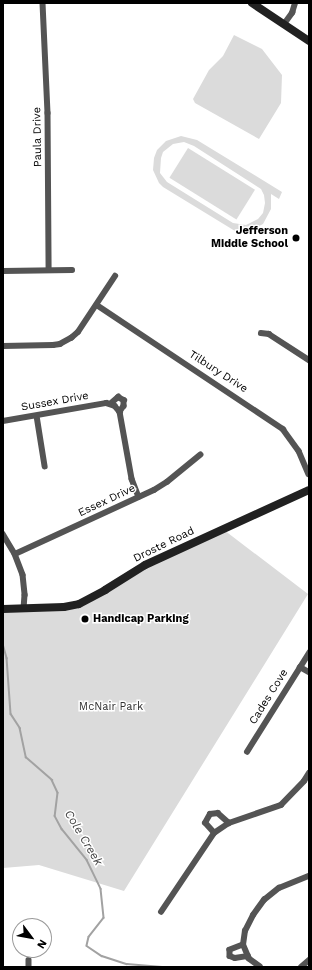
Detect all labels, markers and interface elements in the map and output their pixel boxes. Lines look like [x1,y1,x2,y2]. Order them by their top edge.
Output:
street label: Paula Drive [31,107,45,167]
place label: Jefferson Middle School [211,225,288,251]
marker: Jefferson Middle School [291,233,301,243]
street label: Tilbury Drive [186,348,250,396]
street label: Sussex Drive [20,390,90,414]
street label: Essex Drive [76,482,138,520]
street label: Droste Road [131,525,197,565]
place label: Handicap Parking [93,612,189,626]
marker: Handicap Parking [80,614,90,624]
street label: Cades Cove [247,667,291,727]
park label: McNair Park [79,700,143,714]
water label: Cole Creek [61,808,105,868]
north arrow [12,918,52,958]
text: N [34,937,49,951]

